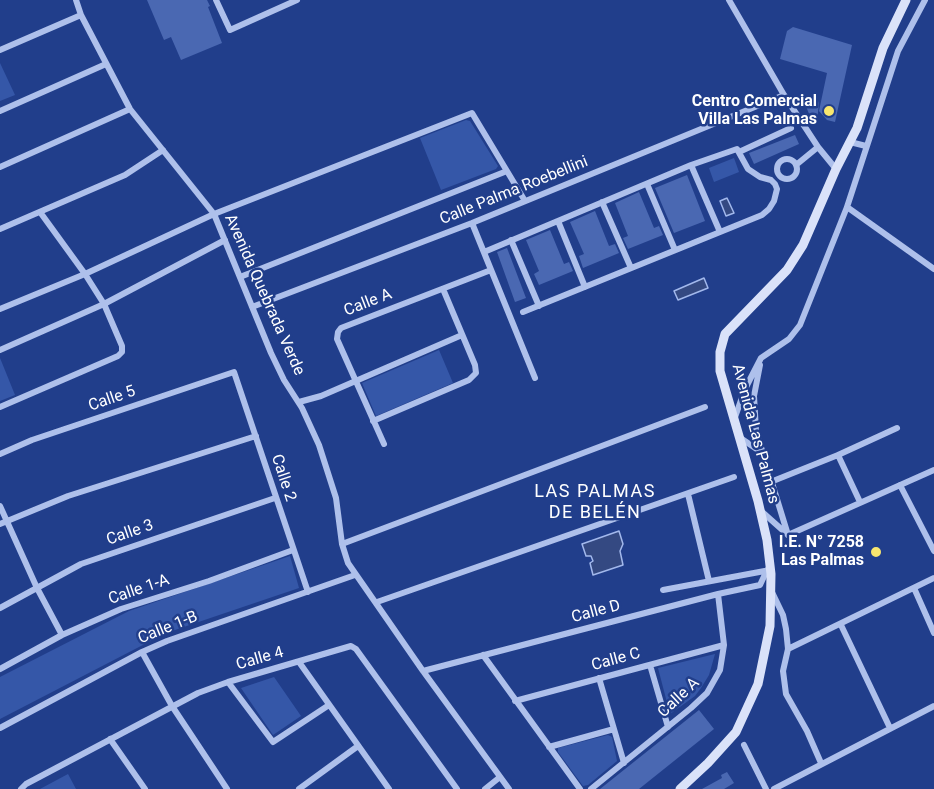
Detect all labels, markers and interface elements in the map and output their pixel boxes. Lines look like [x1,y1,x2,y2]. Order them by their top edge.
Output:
place label: Centro Comercial Villa Las Palmas [692,92,817,130]
marker: Centro Comercial Villa Las Palmas [822,104,836,118]
street label: Calle Palma Roebellini [437,153,591,229]
street label: Avenida Quebrada Verde [220,211,308,379]
street label: Calle A [341,285,395,321]
street label: Avenida Las Palmas [727,362,783,506]
street label: Calle 5 [86,382,138,416]
street label: Calle 2 [266,452,300,504]
district label: LAS PALMAS DE BELÉN [534,481,656,524]
street label: Calle 3 [104,516,156,550]
place label: I.E. N° 7258 Las Palmas [779,533,864,571]
marker: I.E. N° 7258 Las Palmas [869,545,883,559]
street label: Calle 1-A [106,571,172,609]
street label: Calle D [569,596,623,628]
street label: Calle 1-B [135,607,201,649]
street label: Calle 4 [234,643,286,675]
street label: Calle C [589,644,643,676]
street label: Calle A [654,674,704,722]

